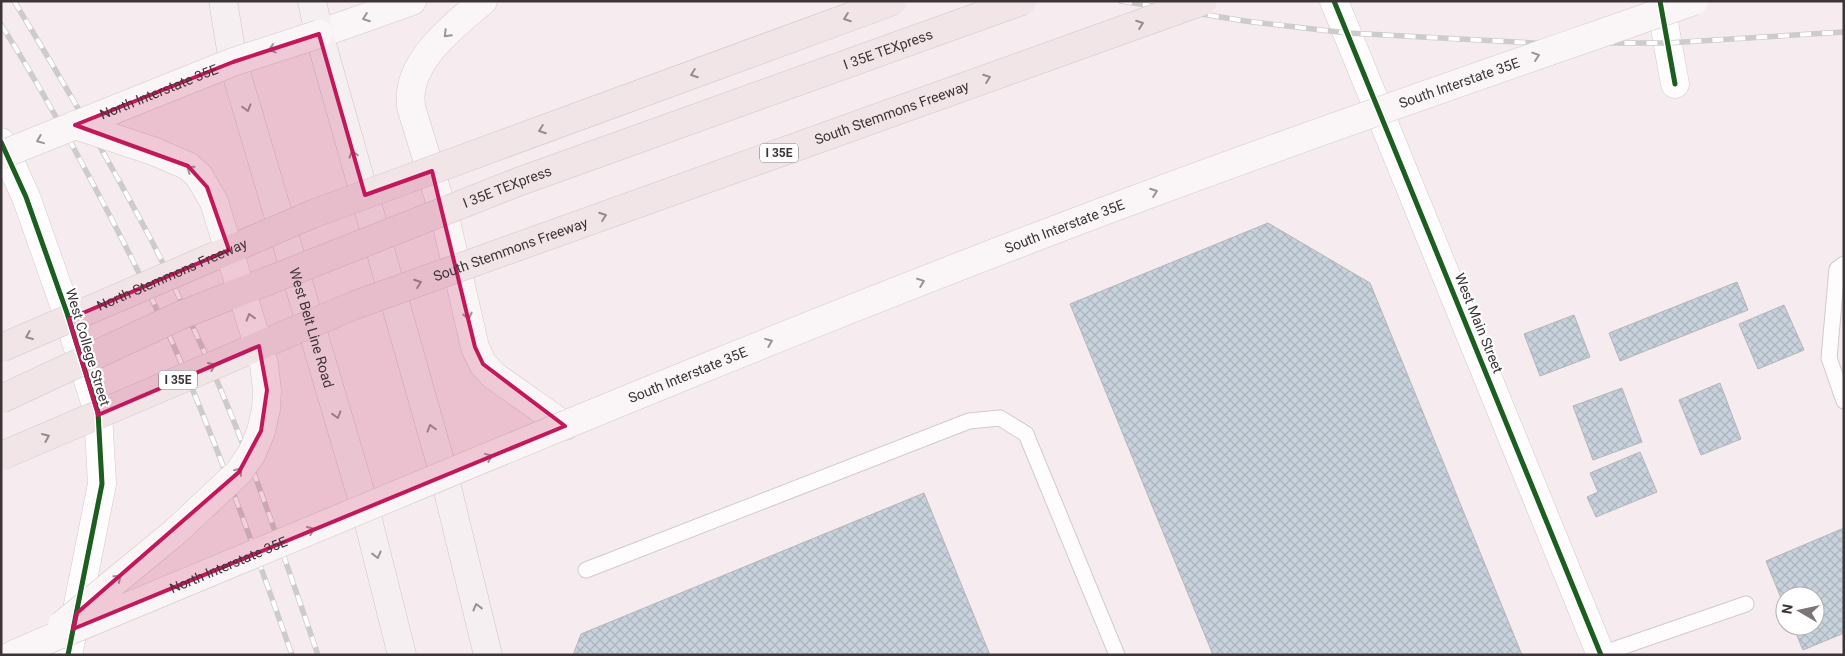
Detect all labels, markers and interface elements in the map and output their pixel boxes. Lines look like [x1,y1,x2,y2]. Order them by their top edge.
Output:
one-way arrow [362,12,371,22]
one-way arrow [843,12,852,22]
one-way arrow [1135,20,1144,30]
street label: I 35E TEXpress [841,26,935,73]
one-way arrow [444,28,453,37]
one-way arrow [269,44,277,54]
one-way arrow [1532,52,1540,62]
street label: South Interstate 35E [1397,54,1522,111]
street label: North Interstate 35E [97,61,220,123]
one-way arrow [691,68,699,78]
one-way arrow [982,74,991,84]
street label: South Stemmons Freeway [812,77,971,148]
one-way arrow [241,104,251,112]
one-way arrow [538,124,547,134]
one-way arrow [36,133,45,144]
road number: I 35E [760,144,798,162]
one-way arrow [349,151,359,159]
street label: I 35E TEXpress [460,163,554,211]
one-way arrow [186,166,196,175]
one-way arrow [1149,188,1157,198]
street label: South Interstate 35E [1002,196,1127,256]
one-way arrow [599,212,607,222]
street label: South Stemmons Freeway [431,214,590,284]
street label: North Stemmons Freeway [94,235,250,314]
street label: West Belt Line Road [286,266,337,390]
street label: West Main Street [1452,271,1506,376]
one-way arrow [916,278,924,288]
one-way arrow [413,279,421,289]
street label: West College Street [63,286,114,408]
one-way arrow [462,312,473,321]
one-way arrow [245,314,255,322]
one-way arrow [25,329,34,340]
one-way arrow [764,338,773,349]
street label: South Interstate 35E [626,344,749,406]
one-way arrow [207,362,216,373]
road number: I 35E [159,370,197,390]
one-way arrow [332,411,342,419]
one-way arrow [426,424,437,433]
one-way arrow [41,432,50,443]
one-way arrow [485,452,493,462]
one-way arrow [233,467,242,476]
one-way arrow [306,526,315,537]
street label: North Interstate 35E [167,533,290,596]
one-way arrow [371,551,382,560]
one-way arrow [112,576,121,584]
north arrow [1775,586,1825,636]
one-way arrow [472,603,483,612]
text: N [1778,603,1796,615]

